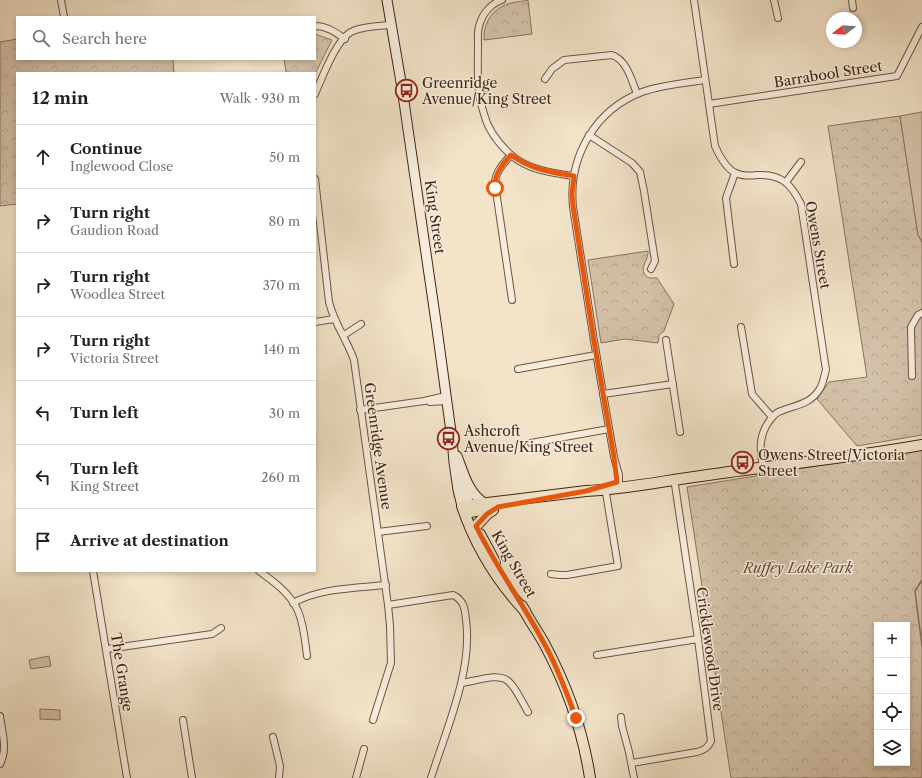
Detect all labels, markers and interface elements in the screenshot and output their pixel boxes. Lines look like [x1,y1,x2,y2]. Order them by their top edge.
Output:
north arrow [826,12,862,48]
search box [16,16,316,60]
icon: search [30,27,52,49]
text: Search here [62,29,147,48]
street label: Barrabool Street [773,57,884,91]
place label: Greenridge Avenue/King Street [421,74,552,108]
bus stop icon: Greenridge Avenue/King Street [393,78,419,104]
text: 12 min [32,88,89,108]
text: Walk · 930 m [220,90,300,106]
text: Continue [70,139,142,158]
icon: ahead [32,146,54,168]
text: 50 m [269,149,300,165]
text: Inglewood Close [70,158,173,174]
street label: King Street [421,179,449,255]
route start [486,179,504,197]
street label: Owens Street [801,200,835,290]
text: Turn right [70,203,150,222]
icon: right [32,210,54,232]
text: 80 m [268,213,300,229]
text: Gaudion Road [70,222,159,238]
text: Turn right [70,267,150,286]
icon: right [32,274,54,296]
text: 370 m [263,277,300,293]
text: Woodlea Street [70,286,165,302]
text: Turn right [70,331,150,350]
icon: right [32,338,54,360]
text: 140 m [263,341,300,357]
text: Victoria Street [70,350,159,366]
street label: Greenridge Avenue [360,381,396,511]
icon: left [32,402,54,424]
text: Turn left [70,403,139,422]
text: 30 m [269,405,300,421]
place label: Ashcroft Avenue/King Street [463,422,594,456]
bus stop icon: Ashcroft Avenue/King Street [436,426,462,452]
place label: Owens Street/Victoria Street [758,446,905,480]
bus stop icon: Owens Street/Victoria Street [729,450,755,476]
text: Turn left [70,459,139,478]
icon: left [32,466,54,488]
text: 260 m [261,469,300,485]
text: King Street [70,478,139,494]
street label: King Street [488,527,540,601]
icon: arrive [32,530,54,552]
text: Arrive at destination [70,531,229,550]
park label: Ruffey Lake Park [742,559,853,577]
street label: Cricklewood Drive [692,586,728,712]
map controls [874,622,910,766]
button: + [874,622,910,658]
street label: The Grange [107,631,137,713]
button: − [874,658,910,694]
button: locate [874,694,910,730]
route end [567,709,585,727]
button: layers [874,730,910,766]

